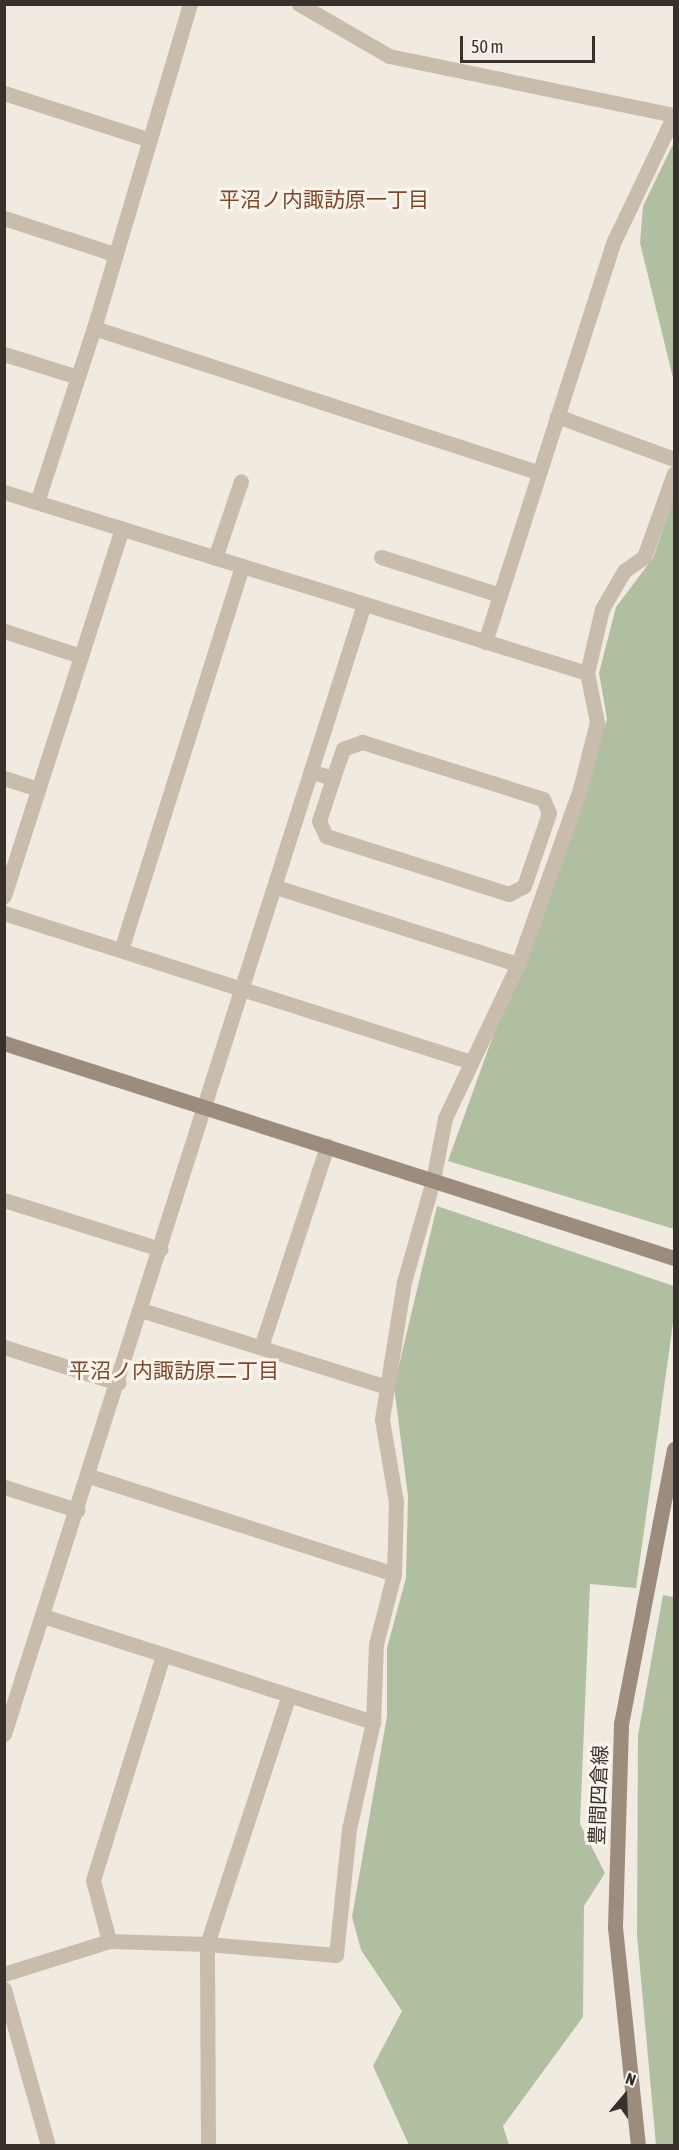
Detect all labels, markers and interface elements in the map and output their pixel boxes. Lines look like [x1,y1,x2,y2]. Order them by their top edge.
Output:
scale bar [463,24,598,62]
text: 50 m [471,36,503,57]
district label: 平沼ノ内諏訪原一丁目 [219,186,429,212]
district label: 平沼ノ内諏訪原二丁目 [69,1357,279,1383]
street label: 豊間四倉線 [584,1745,612,1845]
north arrow [595,2066,655,2126]
text: N [623,2069,638,2089]

